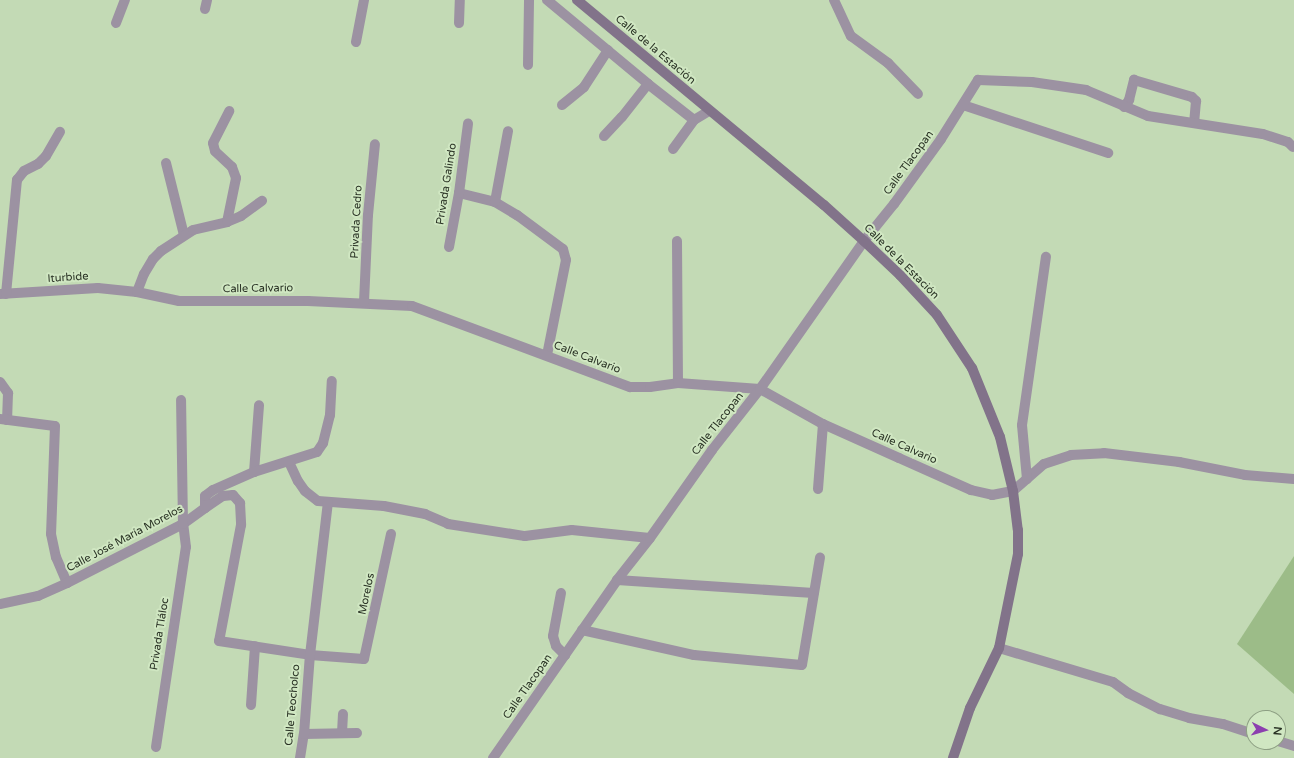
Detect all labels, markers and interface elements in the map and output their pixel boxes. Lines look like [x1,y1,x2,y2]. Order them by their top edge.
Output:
street label: Calle de la Estación [612,13,698,87]
street label: Calle Tlacopan [881,128,937,198]
street label: Privada Galindo [434,142,460,226]
street label: Privada Cedro [348,185,366,259]
street label: Calle de la Estación [861,222,941,302]
street label: Iturbide [47,270,89,286]
street label: Calle Calvario [223,282,293,296]
street label: Calle Calvario [552,339,622,377]
street label: Calle Tlacopan [689,390,747,458]
street label: Calle Calvario [869,427,939,467]
street label: Calle José María Morelos [65,503,185,575]
street label: Morelos [356,572,378,616]
street label: Privada Tláloc [148,597,172,671]
street label: Calle Tlacopan [501,652,555,722]
street label: Calle Teocholco [283,664,303,746]
north arrow [1246,710,1286,750]
text: N [1271,726,1284,736]

